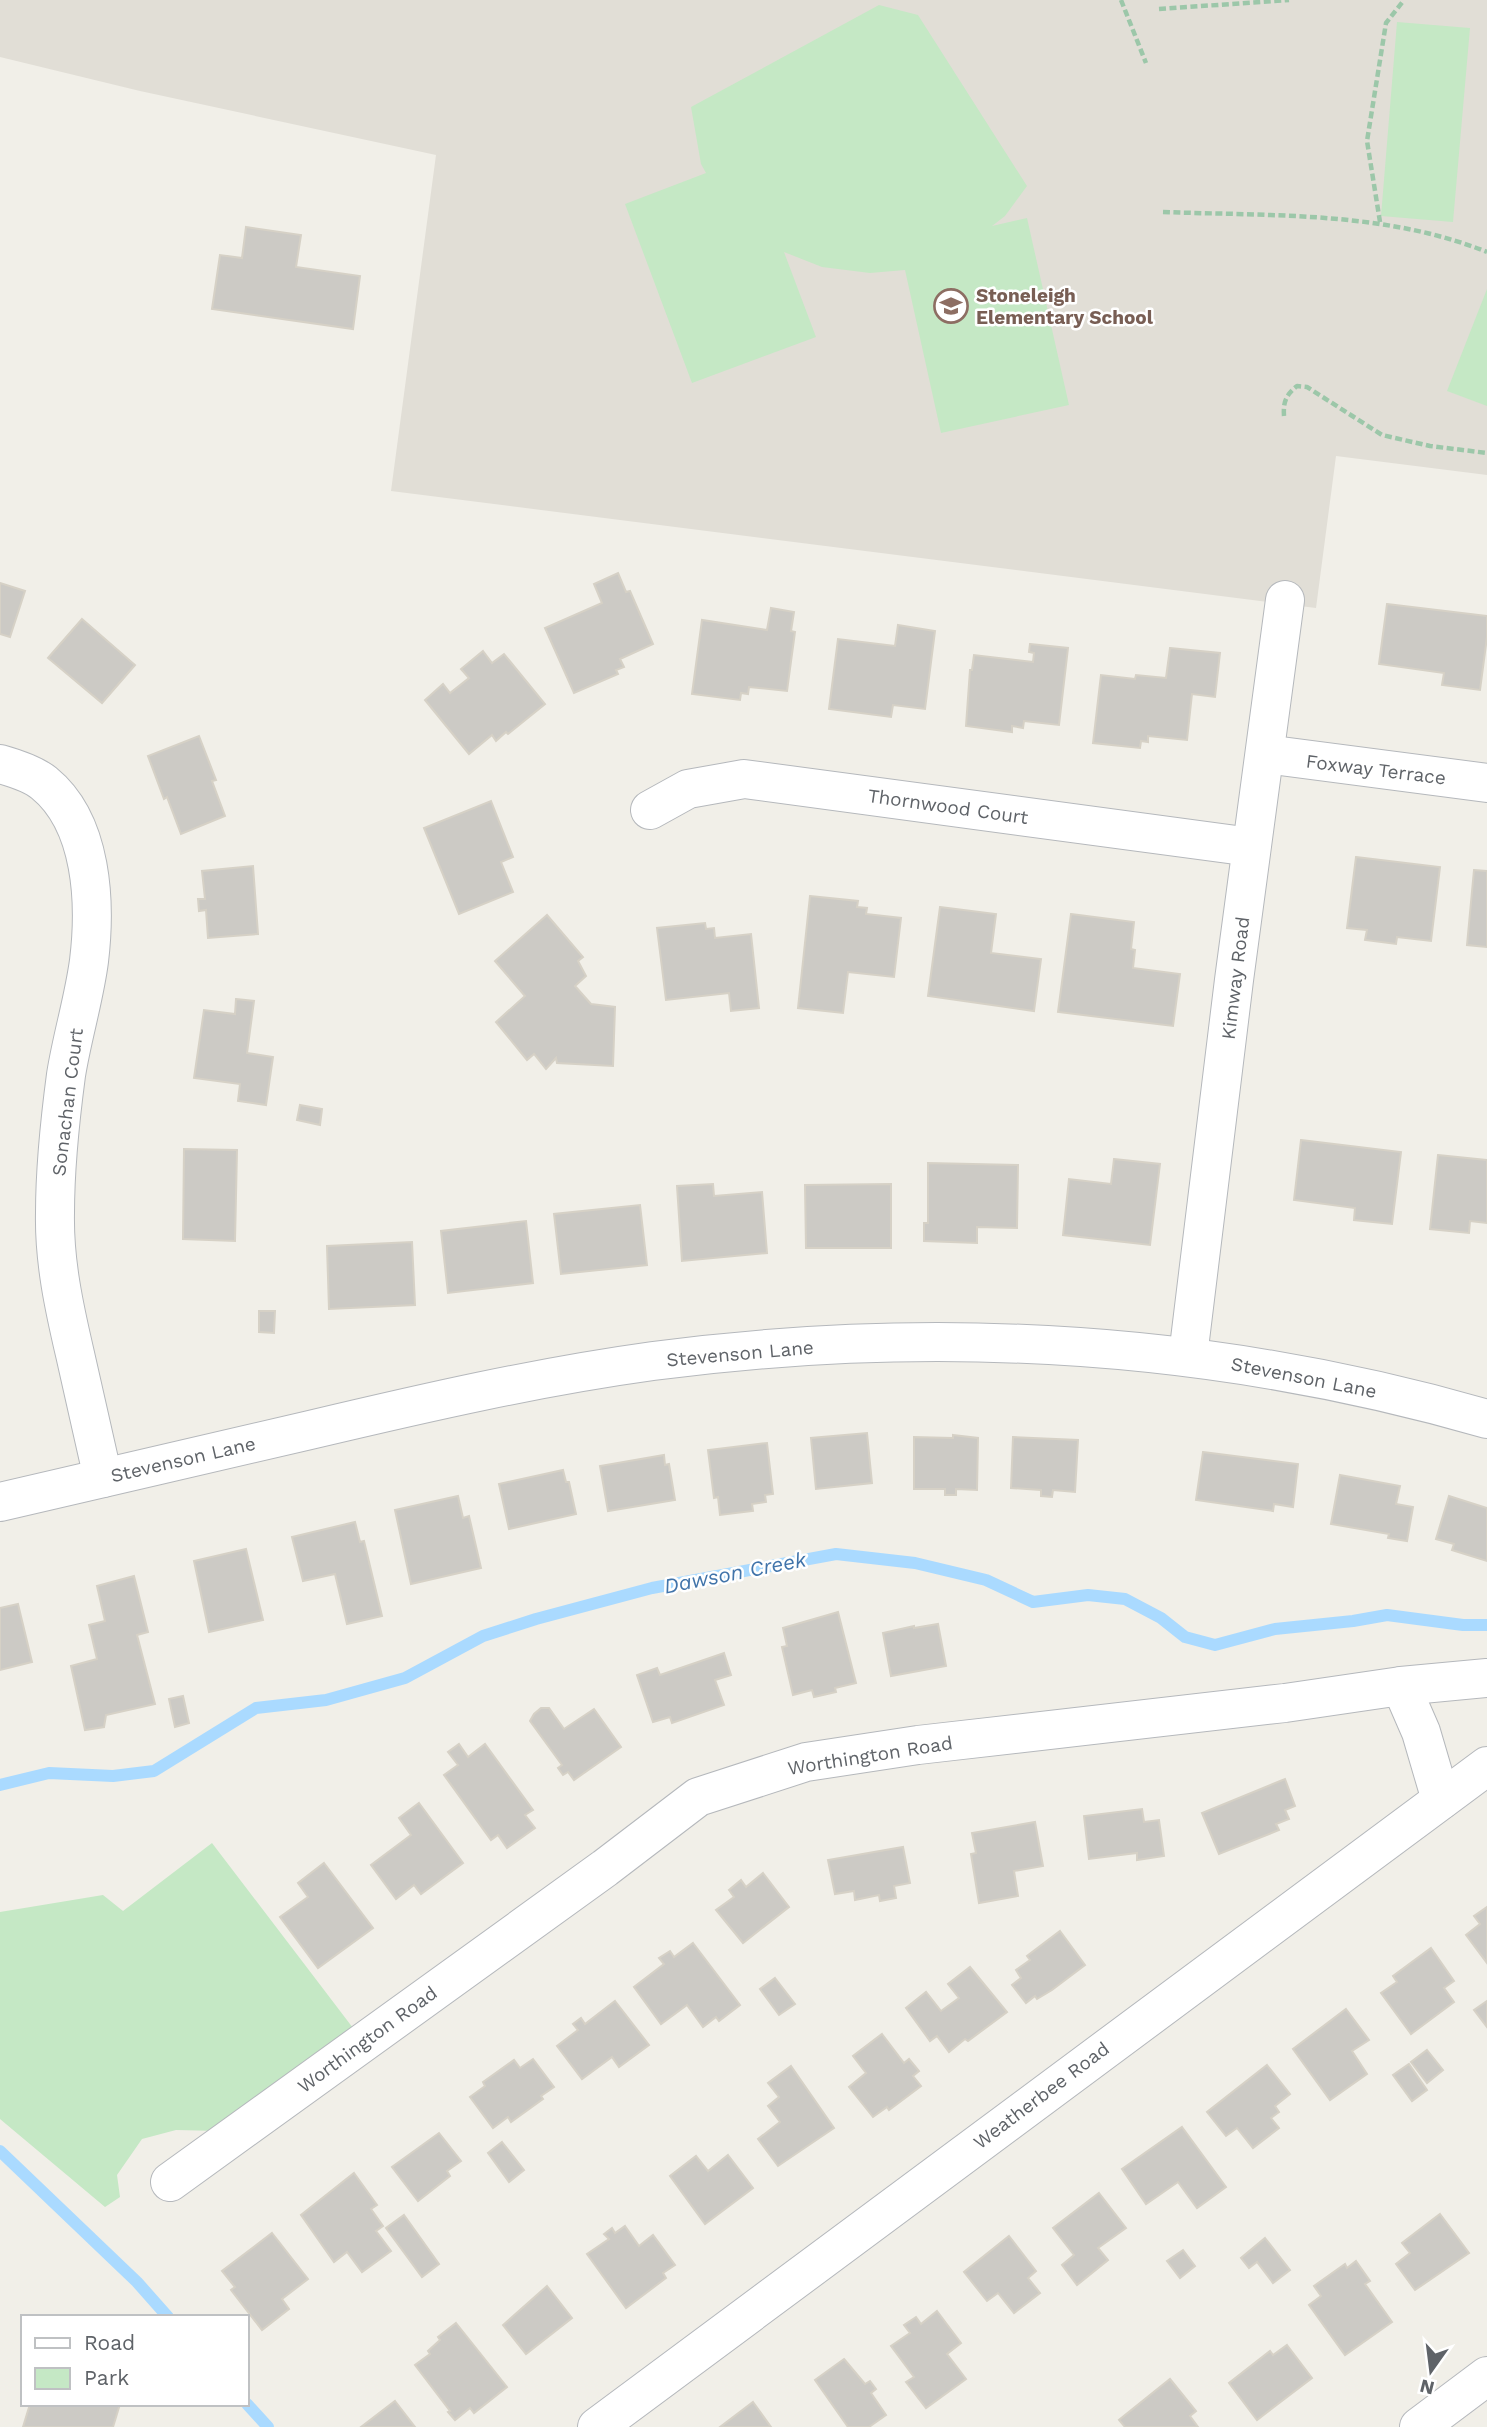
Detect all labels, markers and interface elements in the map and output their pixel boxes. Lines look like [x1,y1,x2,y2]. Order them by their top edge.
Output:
place label: Stoneleigh Elementary School [976,284,1154,329]
school or university icon: Stoneleigh Elementary School [932,287,970,325]
street label: Foxway Terrace [1305,750,1447,789]
street label: Thornwood Court [866,784,1030,829]
street label: Kimway Road [1217,915,1254,1041]
street label: Sonachan Court [47,1027,88,1177]
street label: Stevenson Lane [665,1336,815,1371]
street label: Stevenson Lane [1229,1352,1379,1403]
street label: Stevenson Lane [108,1432,258,1487]
water label: Dawson Creek [662,1546,809,1599]
street label: Worthington Road [786,1731,954,1780]
street label: Worthington Road [293,1981,442,2098]
street label: Weatherbee Road [969,2037,1114,2154]
legend [21,2315,248,2406]
text: Road [84,2330,135,2355]
north arrow [1396,2336,1466,2406]
text: Park [84,2365,129,2390]
text: N [1417,2374,1437,2400]

